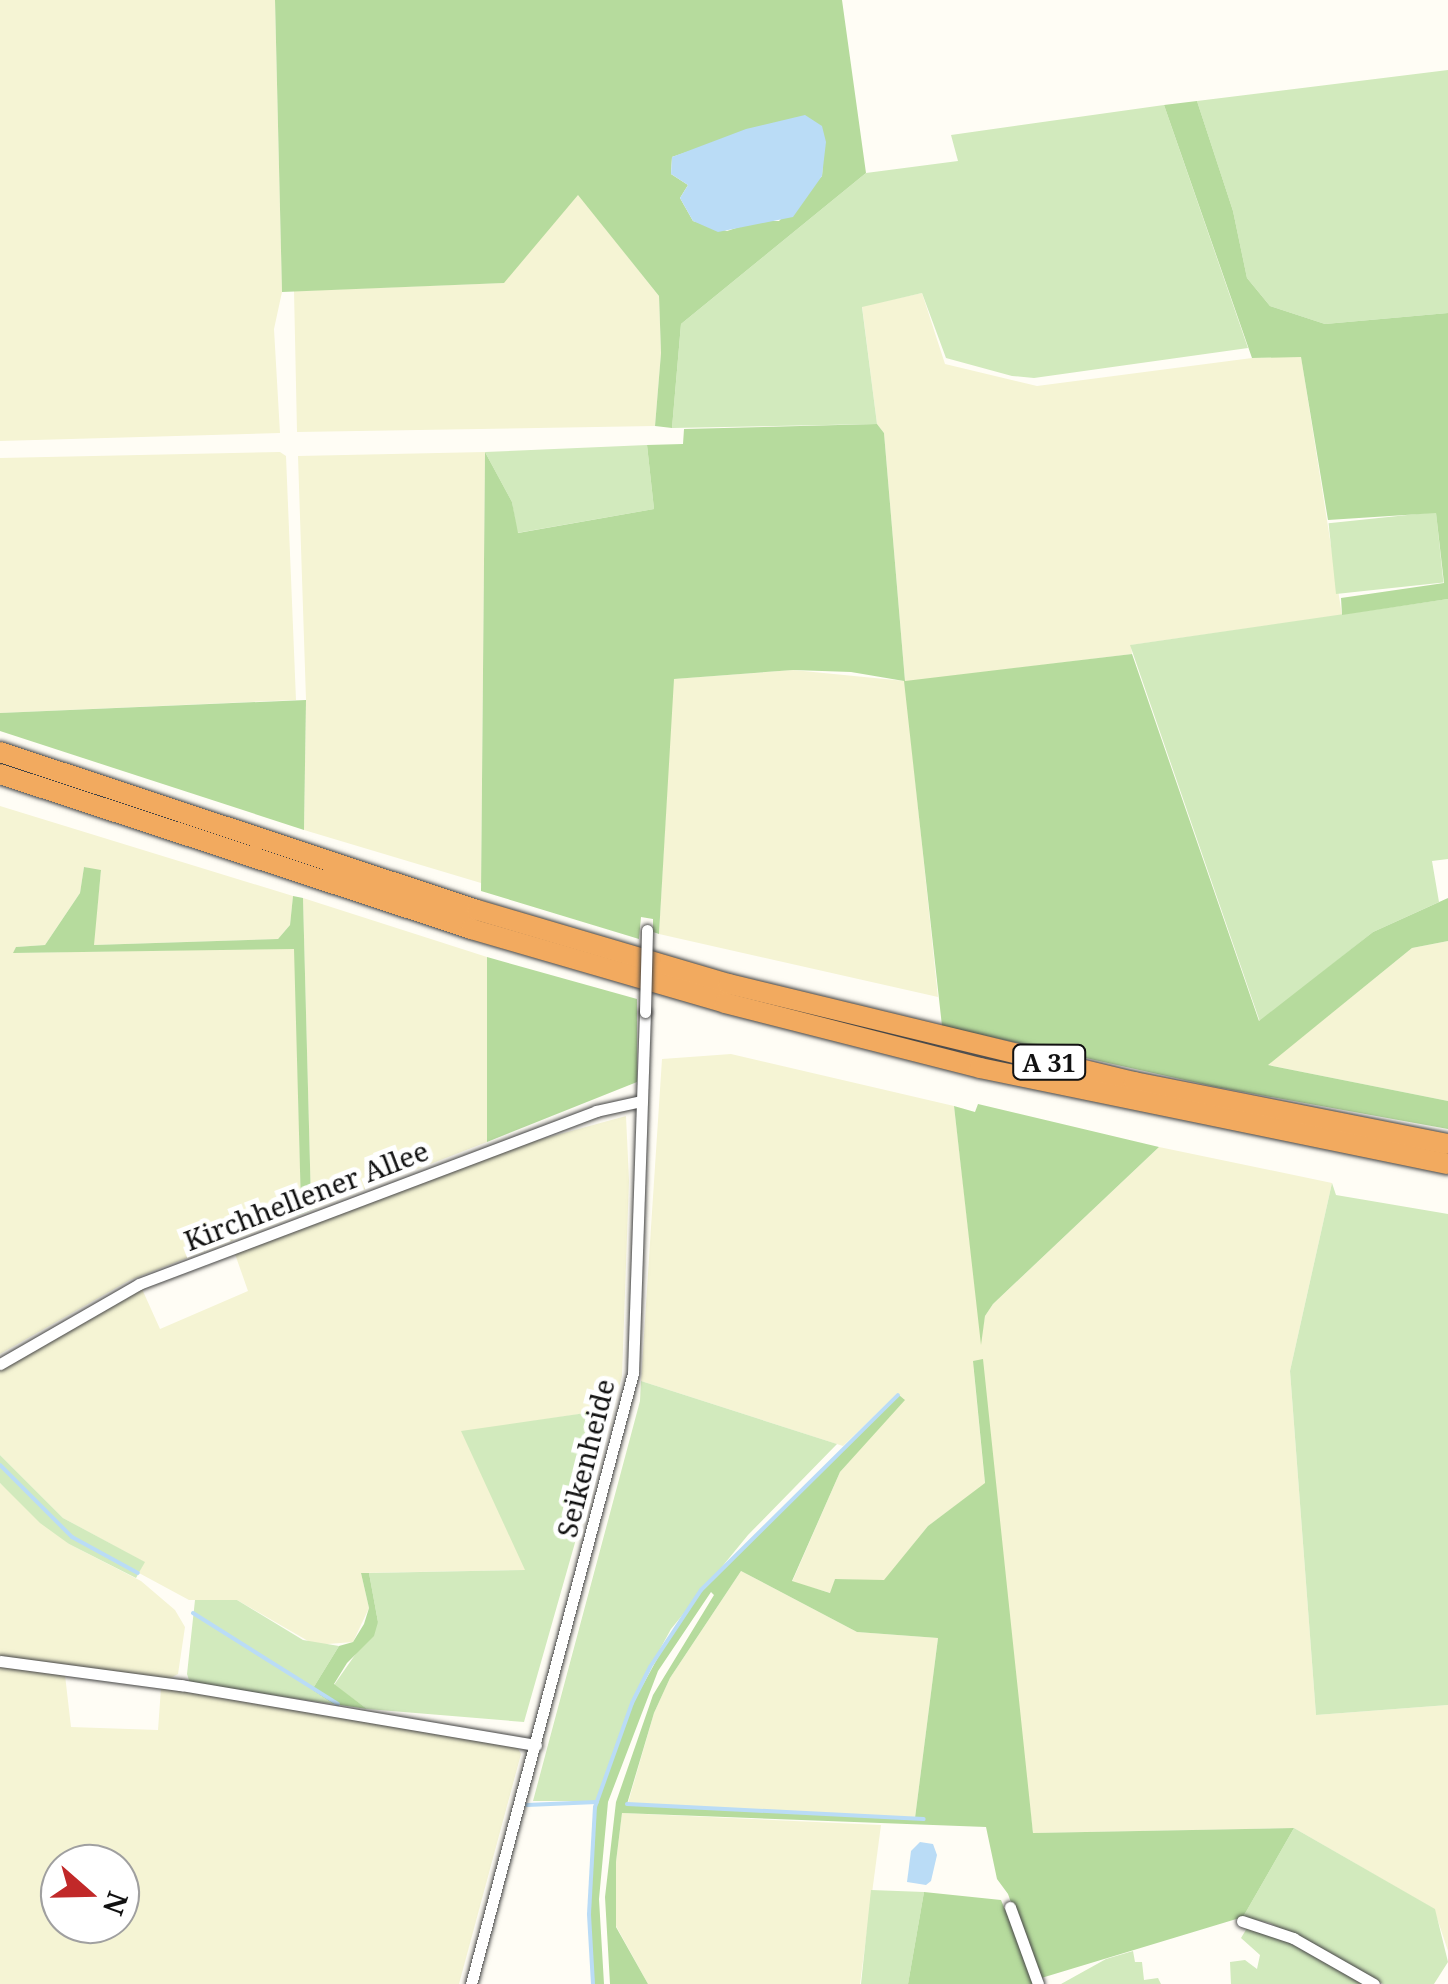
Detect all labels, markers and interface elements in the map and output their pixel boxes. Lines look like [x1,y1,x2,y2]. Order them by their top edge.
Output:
road number: A 31 [1012,1042,1086,1082]
street label: Kirchhellener Allee [179,1133,433,1257]
street label: Seikenheide [549,1375,621,1541]
north arrow [40,1844,140,1944]
text: N [95,1887,138,1920]

